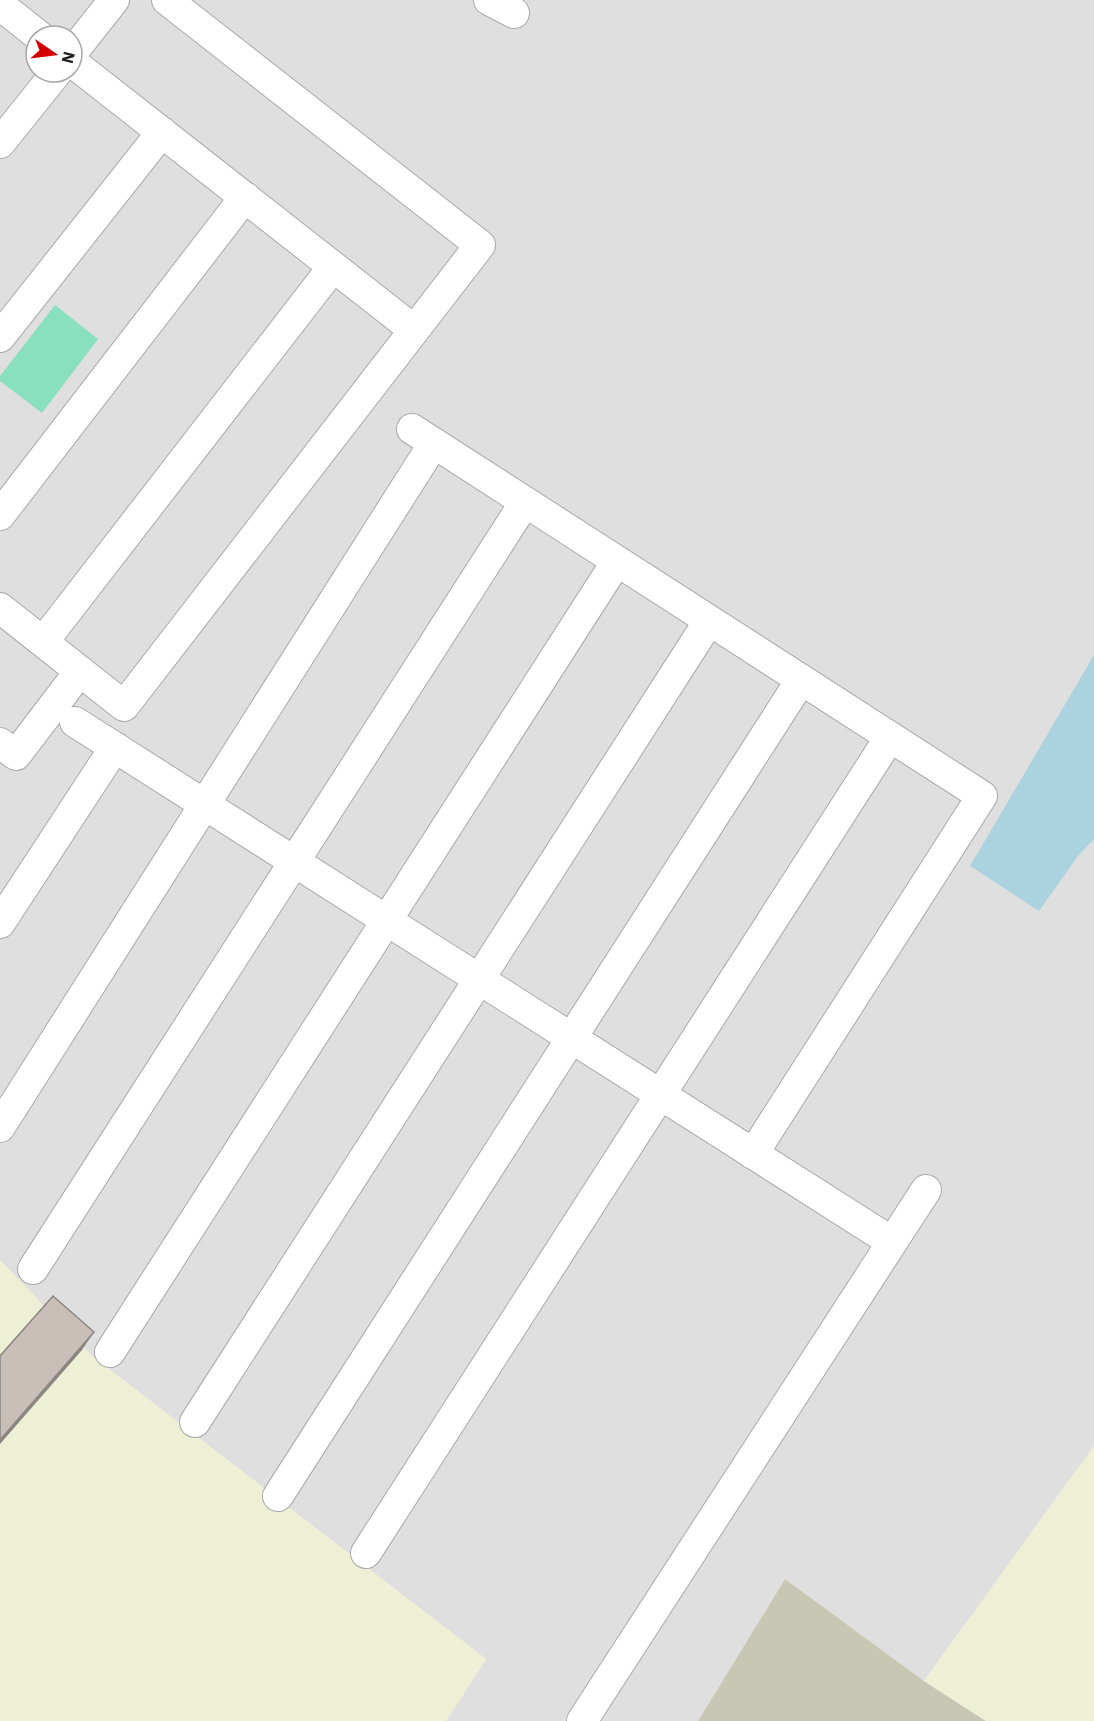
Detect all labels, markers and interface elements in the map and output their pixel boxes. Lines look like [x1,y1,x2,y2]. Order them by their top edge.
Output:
north arrow [24,24,84,84]
text: N [57,50,80,66]

